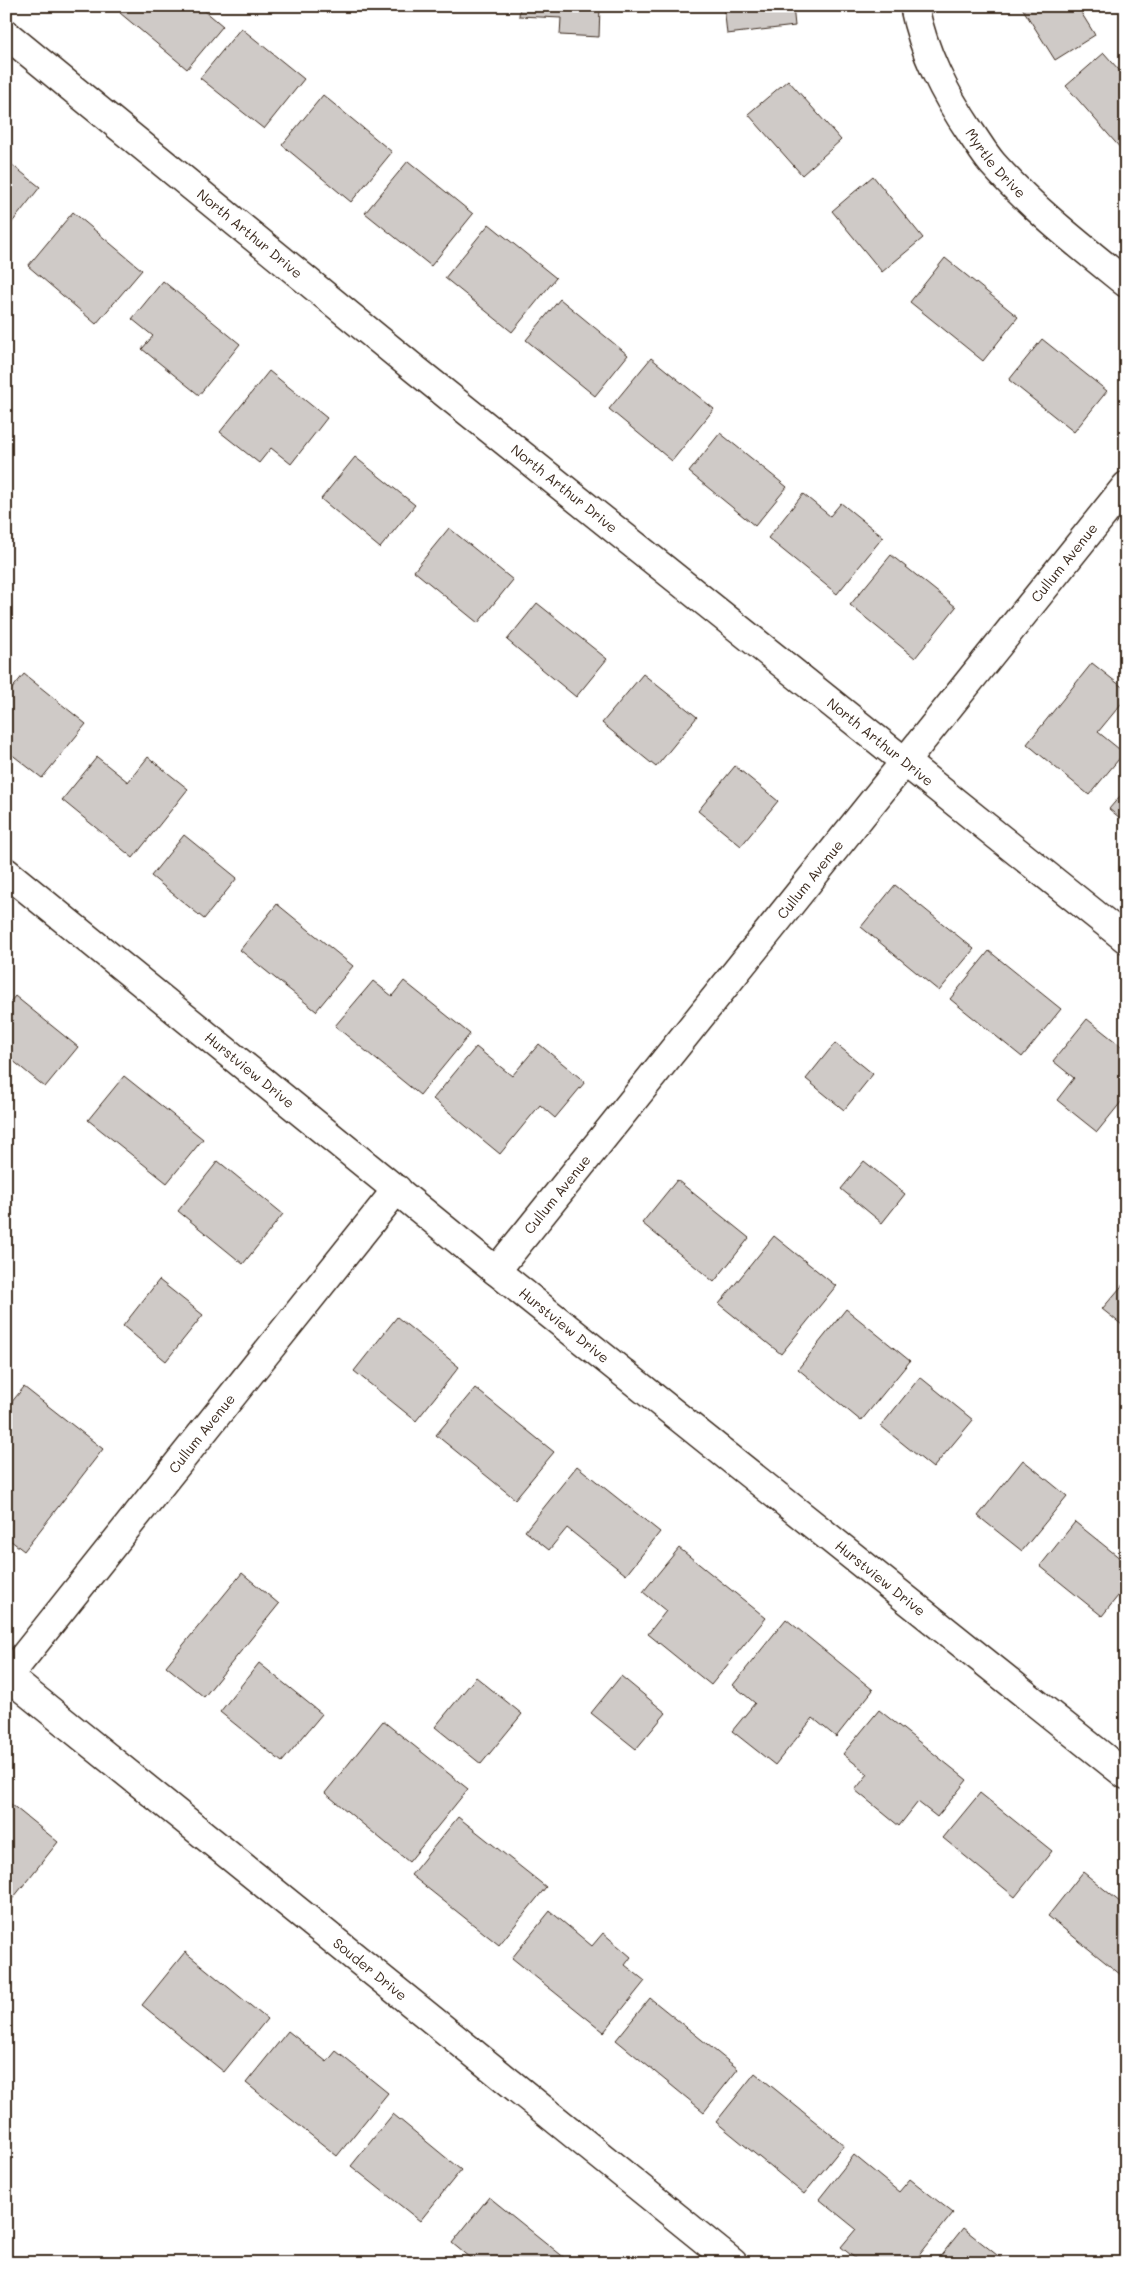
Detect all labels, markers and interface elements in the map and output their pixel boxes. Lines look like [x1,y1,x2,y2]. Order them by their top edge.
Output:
street label: Myrtle Drive [961,124,1030,202]
street label: North Arthur Drive [193,184,307,282]
street label: North Arthur Drive [507,440,622,537]
street label: Cullum Avenue [1026,519,1102,606]
street label: North Arthur Drive [823,693,938,790]
street label: Cullum Avenue [772,836,847,923]
street label: Hurstview Drive [201,1028,299,1112]
street label: Cullum Avenue [519,1151,595,1238]
street label: Hurstview Drive [515,1283,613,1367]
street label: Cullum Avenue [164,1390,239,1477]
street label: Hurstview Drive [832,1536,930,1620]
street label: Souder Drive [329,1933,411,2005]

